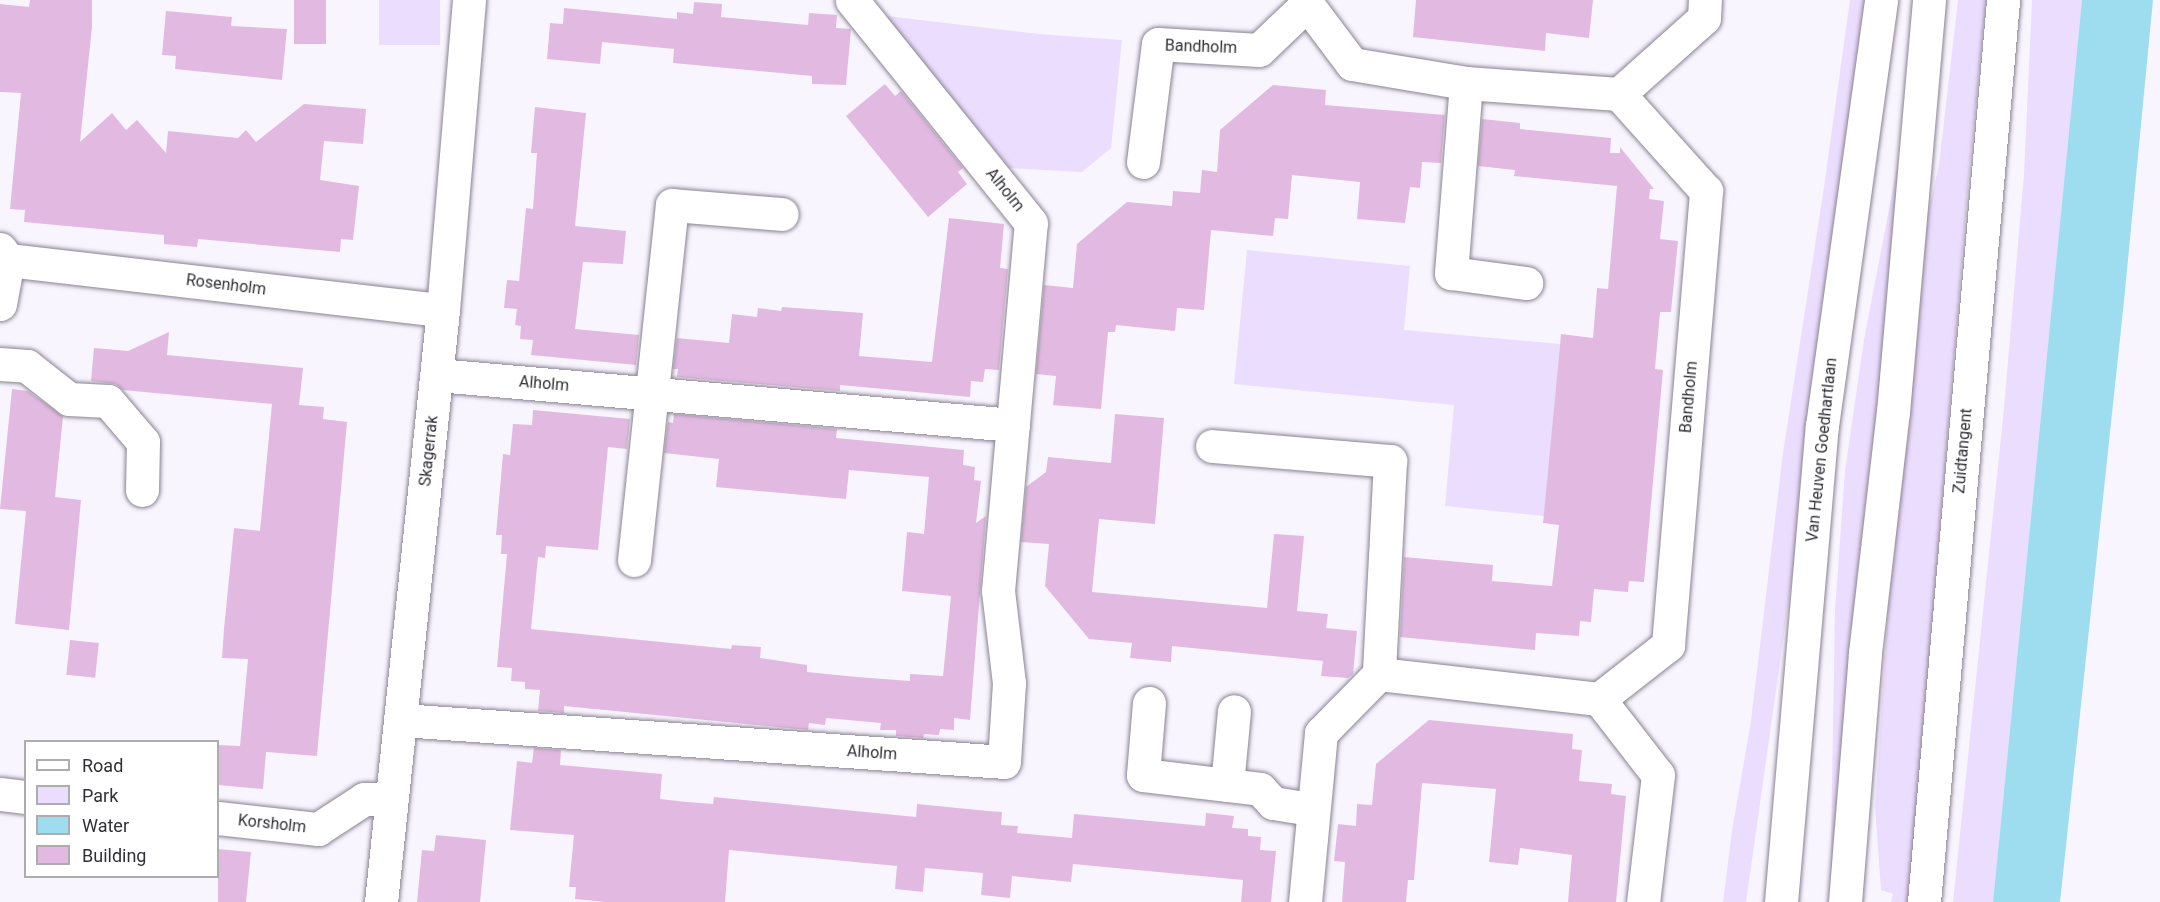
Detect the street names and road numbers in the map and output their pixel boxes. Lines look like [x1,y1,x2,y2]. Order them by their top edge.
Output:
street label: Bandholm [1164,36,1238,58]
street label: Alholm [982,164,1028,216]
street label: Rosenholm [185,271,267,299]
street label: Van Heuven Goedhartlaan [1803,357,1841,543]
street label: Bandholm [1676,360,1702,434]
street label: Alholm [518,372,570,396]
street label: Zuidtangent [1950,408,1976,494]
street label: Skagerrak [416,415,442,487]
street label: Alholm [846,742,898,764]
street label: Korsholm [237,811,307,837]

